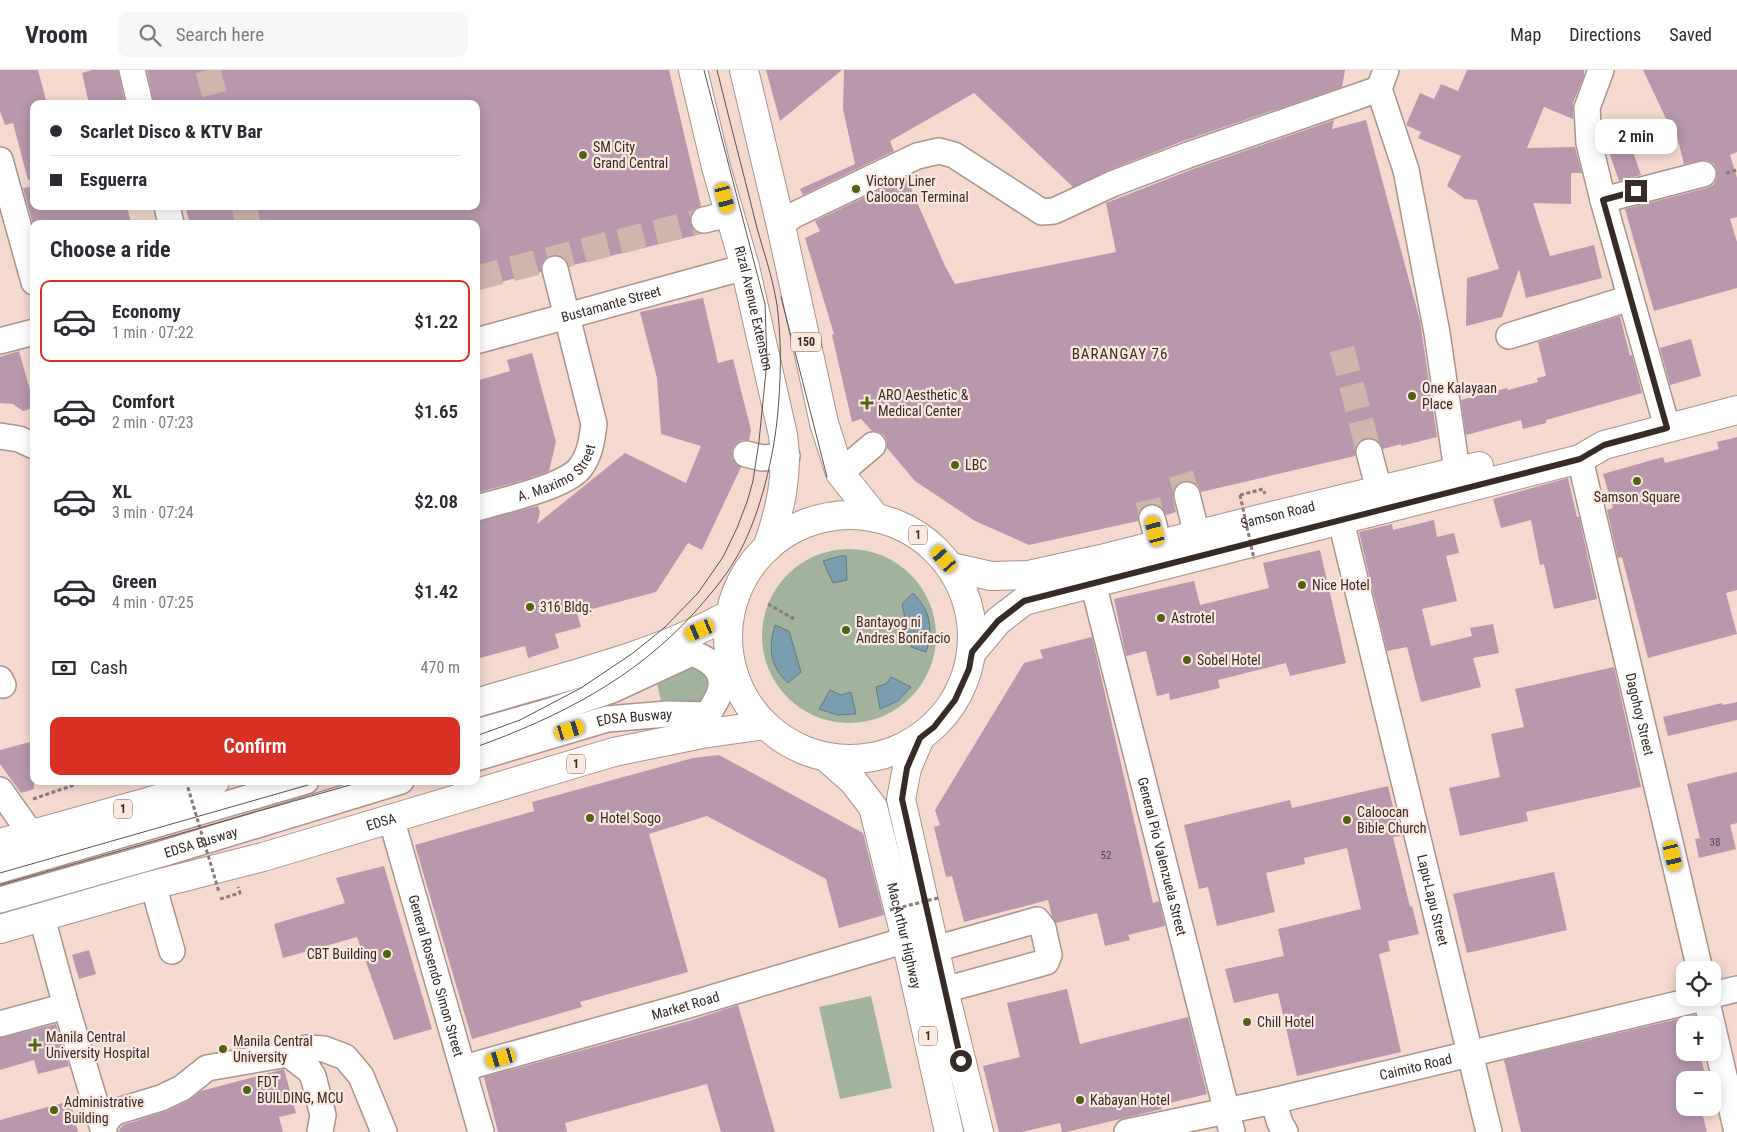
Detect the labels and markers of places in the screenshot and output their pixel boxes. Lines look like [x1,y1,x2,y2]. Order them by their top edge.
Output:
place label: SM City Grand Central [593,139,668,171]
marker: SM City Grand Central [577,149,589,161]
place label: Victory Liner Caloocan Terminal [866,173,969,205]
marker: Victory Liner Caloocan Terminal [850,183,862,195]
place label: One Kalayaan Place [1422,380,1497,412]
place label: ARO Aesthetic & Medical Center [878,387,969,419]
marker: One Kalayaan Place [1406,390,1418,402]
marker: ARO Aesthetic & Medical Center [860,396,874,410]
place label: LBC [965,457,987,473]
marker: LBC [949,459,961,471]
marker: Samson Square [1631,475,1643,487]
place label: Samson Square [1594,489,1681,505]
place label: Nice Hotel [1312,577,1370,593]
marker: Nice Hotel [1296,579,1308,591]
place label: 316 Bldg. [540,599,592,615]
marker: 316 Bldg. [524,601,536,613]
place label: Astrotel [1171,610,1215,626]
marker: Astrotel [1155,612,1167,624]
place label: Bantayog ni Andres Bonifacio [856,614,951,646]
marker: Bantayog ni Andres Bonifacio [840,624,852,636]
place label: Sobel Hotel [1197,652,1261,668]
marker: Sobel Hotel [1181,654,1193,666]
place label: Caloocan Bible Church [1357,804,1427,836]
place label: Hotel Sogo [600,810,661,826]
marker: Hotel Sogo [584,812,596,824]
marker: Caloocan Bible Church [1341,814,1353,826]
place label: CBT Building [307,946,377,962]
marker: CBT Building [381,948,393,960]
place label: Chill Hotel [1257,1014,1314,1030]
marker: Chill Hotel [1241,1016,1253,1028]
place label: Manila Central University Hospital [46,1029,150,1061]
place label: Manila Central University [233,1033,313,1065]
marker: Manila Central University Hospital [28,1038,42,1052]
marker: Manila Central University [217,1043,229,1055]
place label: FDT BUILDING, MCU [257,1074,344,1106]
marker: FDT BUILDING, MCU [241,1084,253,1096]
place label: Kabayan Hotel [1090,1092,1170,1108]
place label: Administrative Building [64,1094,144,1126]
marker: Kabayan Hotel [1074,1094,1086,1106]
marker: Administrative Building [48,1104,60,1116]

